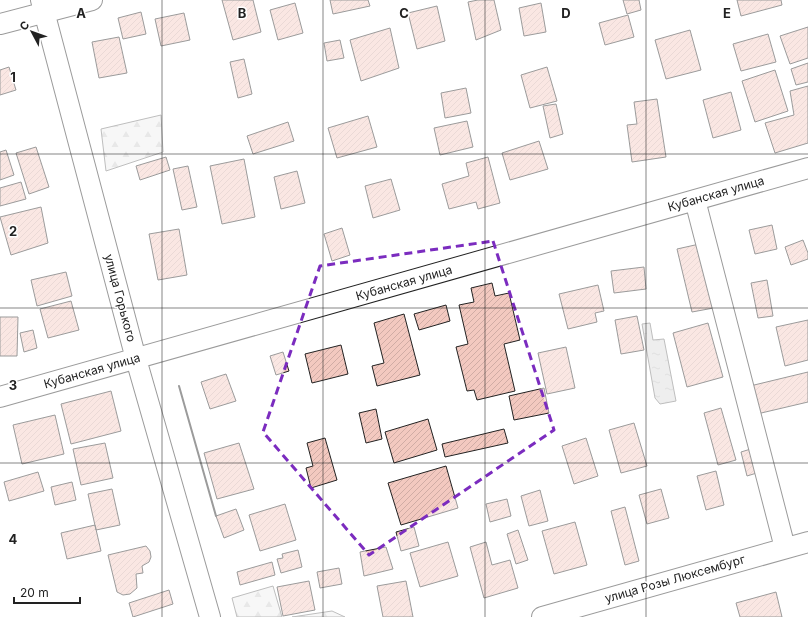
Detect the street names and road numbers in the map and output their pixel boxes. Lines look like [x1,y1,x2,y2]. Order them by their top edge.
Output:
street label: Кубанская улица [666,173,766,214]
street label: улица Горького [102,252,139,343]
street label: Кубанская улица [354,262,454,303]
street label: Кубанская улица [42,350,142,391]
street label: улица Розы Люксембург [603,551,747,606]

